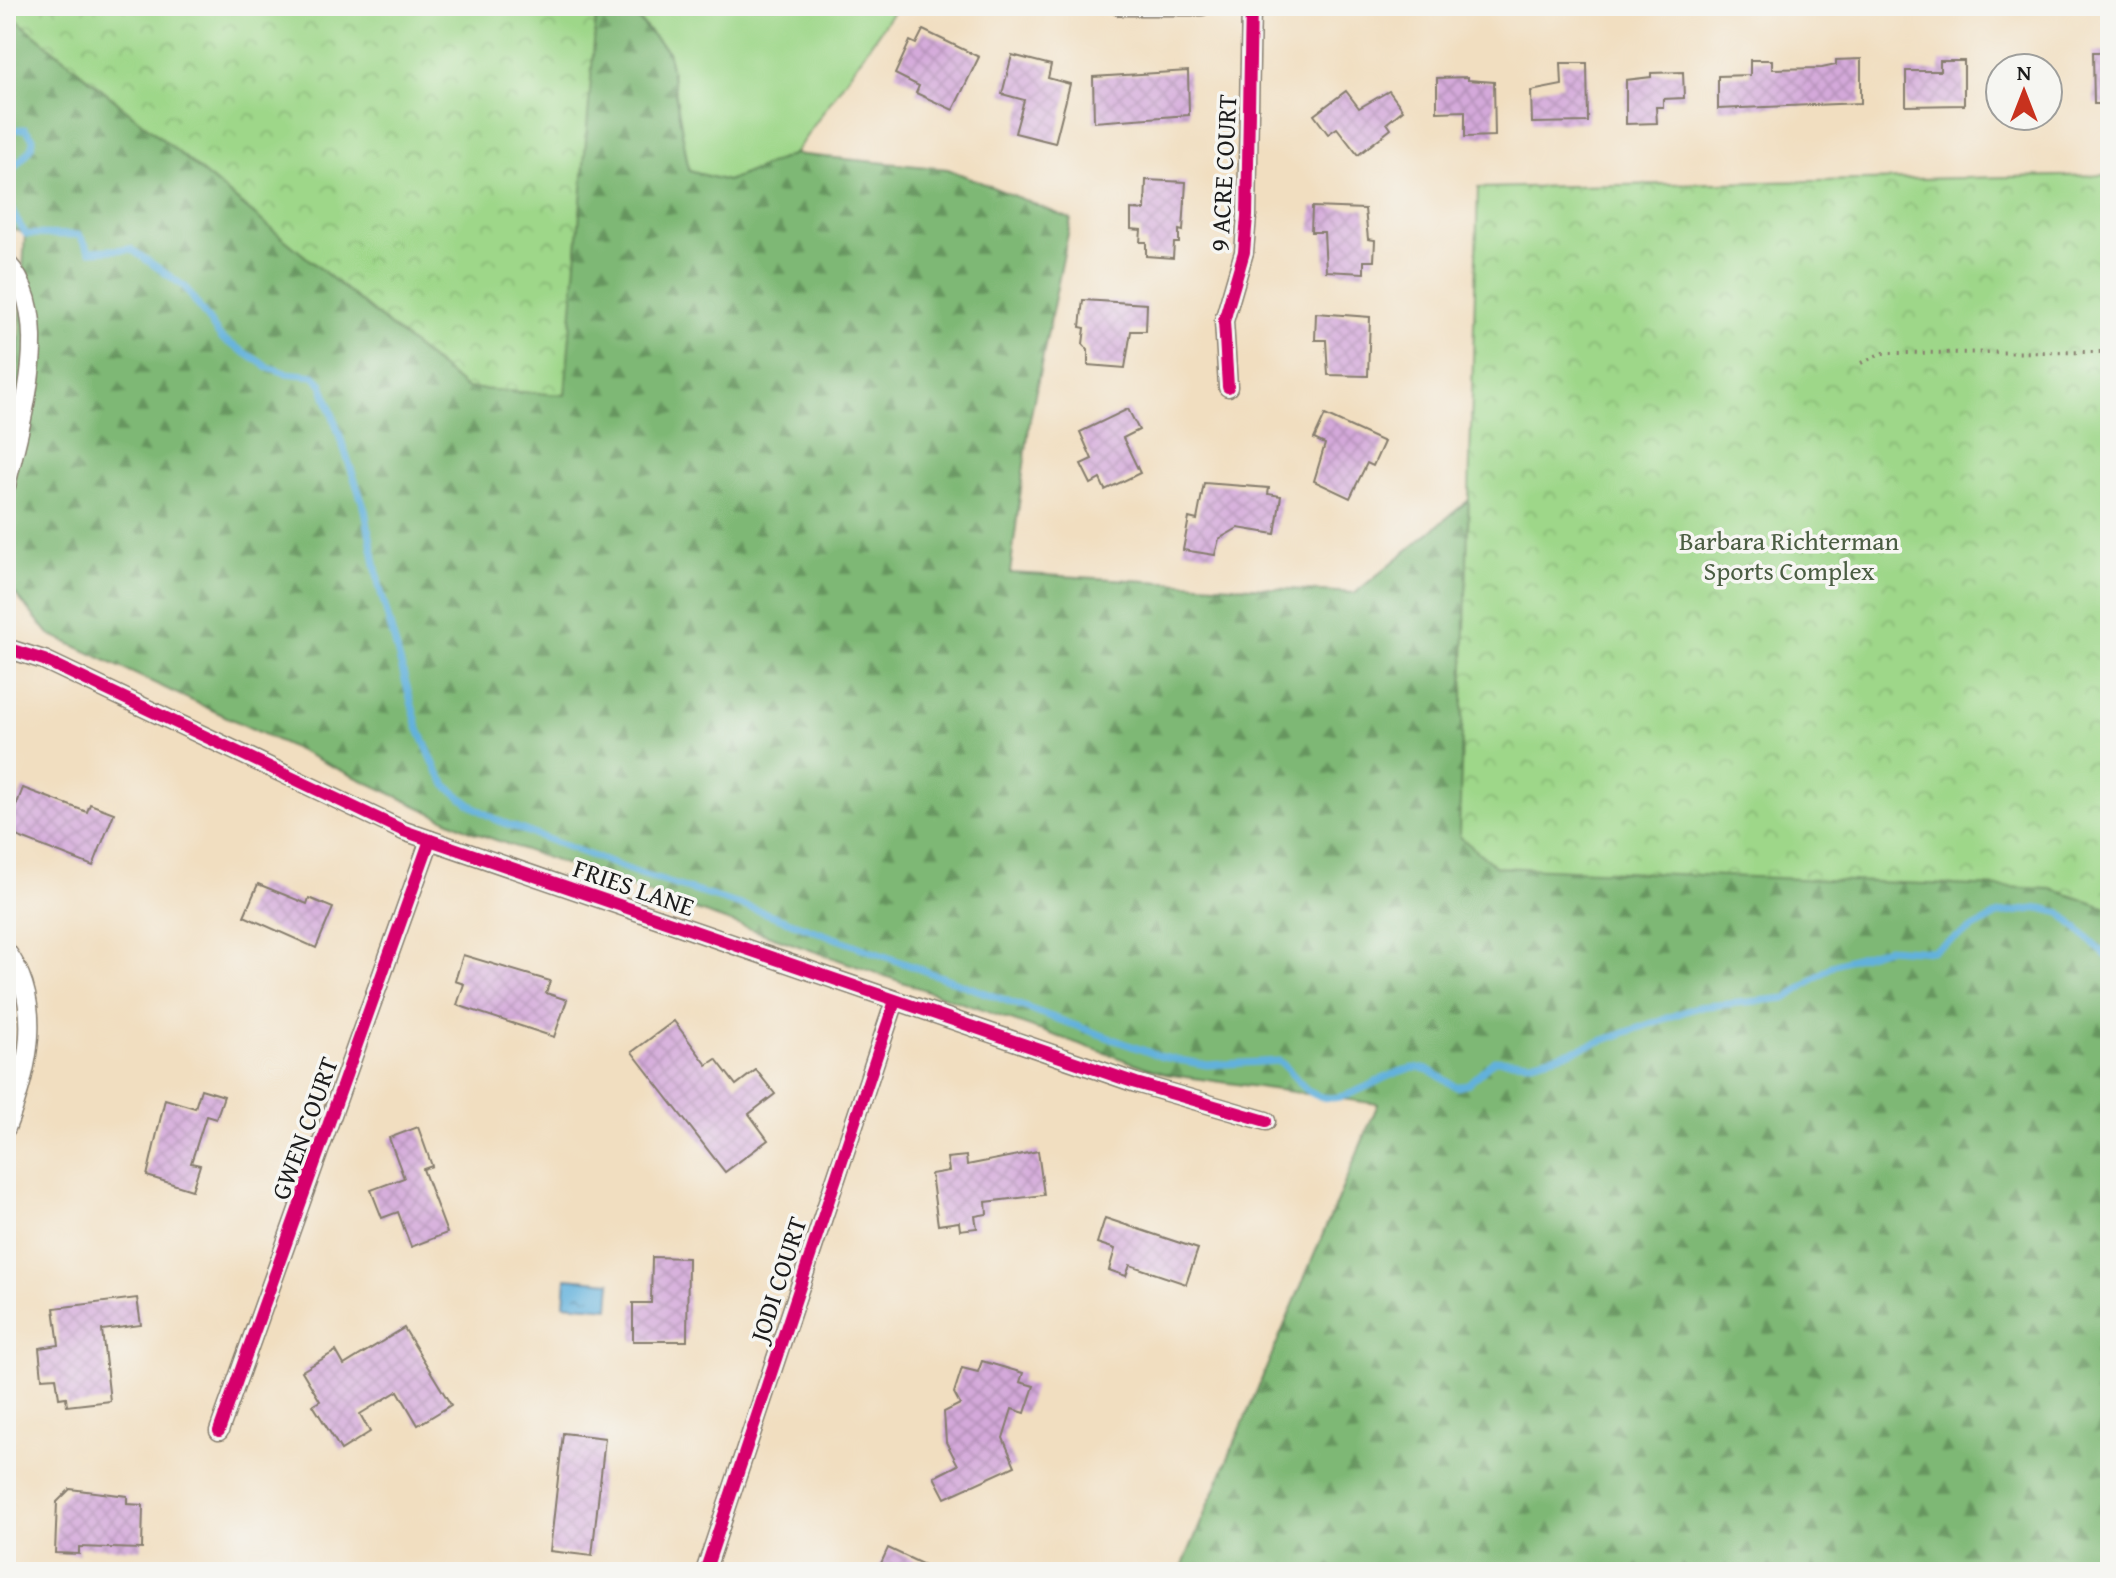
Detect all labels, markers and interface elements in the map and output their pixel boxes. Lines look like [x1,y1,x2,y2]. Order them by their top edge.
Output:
north arrow [1984,52,2064,132]
text: N [2017,56,2032,88]
street label: 9 ACRE COURT [1199,93,1247,253]
park label: Barbara Richterman Sports Complex [1679,521,1899,590]
street label: FRIES LANE [568,848,700,926]
street label: GWEN COURT [260,1051,348,1205]
street label: JODI COURT [739,1211,817,1349]

